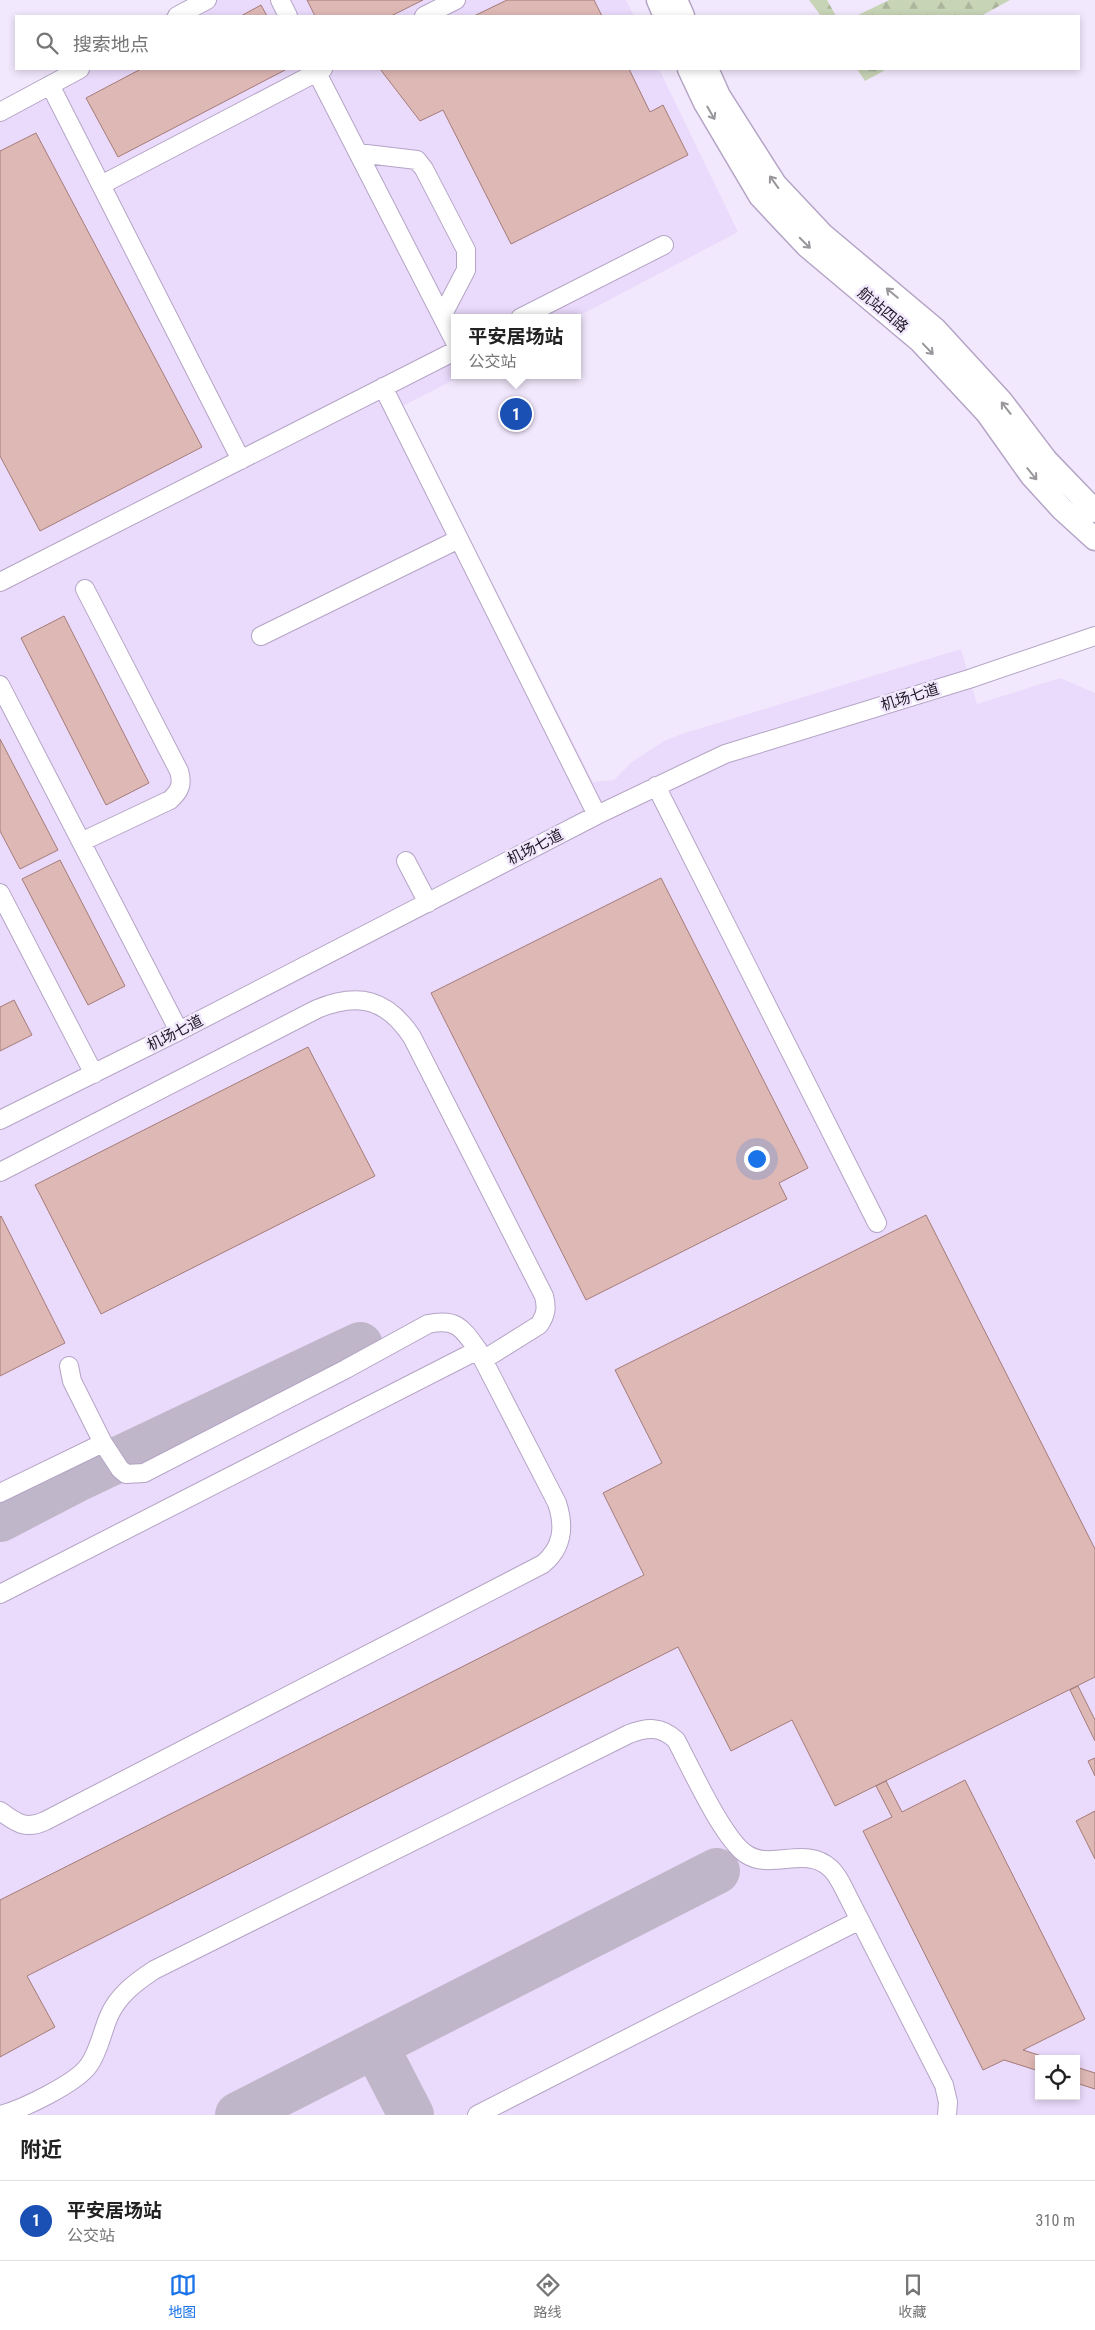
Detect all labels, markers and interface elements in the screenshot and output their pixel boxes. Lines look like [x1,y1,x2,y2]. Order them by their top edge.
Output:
search box [15,15,1080,70]
icon: search [33,29,61,57]
text: 搜索地点 [73,33,149,56]
one-way arrow [706,105,716,119]
one-way arrow [769,175,779,189]
one-way arrow [799,237,811,250]
street label: 航站四路 [854,284,912,336]
one-way arrow [885,287,898,299]
popup [451,314,581,379]
text: 平安居场站 [468,325,564,348]
one-way arrow [922,343,934,355]
text: 公交站 [468,352,517,371]
pin: 1 [500,395,532,433]
one-way arrow [1001,402,1012,415]
one-way arrow [1026,467,1037,480]
street label: 机场七道 [879,680,941,714]
street label: 机场七道 [504,825,566,869]
street label: 机场七道 [144,1011,206,1055]
your location [744,1146,770,1172]
map controls [1035,2055,1080,2100]
button: locate [1035,2055,1080,2100]
text: 附近 [20,2138,62,2162]
text: 平安居场站 [67,2199,162,2222]
text: 1 [32,2211,40,2230]
text: 310 m [1036,2211,1075,2230]
text: 公交站 [67,2226,115,2245]
tab: 地图 [169,2271,197,2321]
tab: 路线 [534,2271,562,2321]
tab: 收藏 [899,2271,927,2321]

